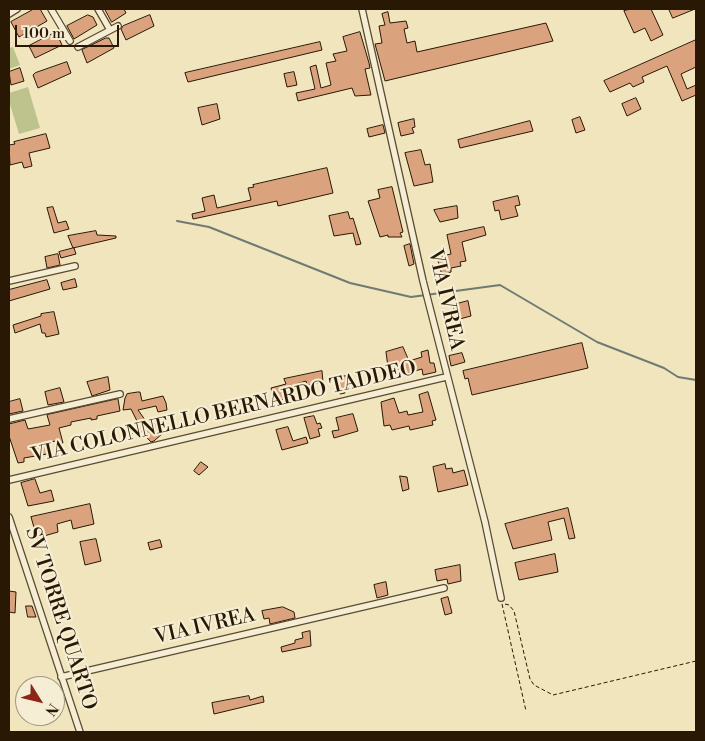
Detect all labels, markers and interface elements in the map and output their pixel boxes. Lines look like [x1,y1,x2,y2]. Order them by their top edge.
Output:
scale bar [18,15,121,47]
text: 100 m [23,24,65,43]
street label: VIA IVREA [422,247,468,353]
street label: VIA COLONNELLO BERNARDO TADDEO [29,357,419,469]
street label: SV TORRE QUARTO [19,525,101,713]
street label: VIA IVREA [152,604,258,650]
north arrow [15,676,65,726]
text: N [41,699,62,719]

